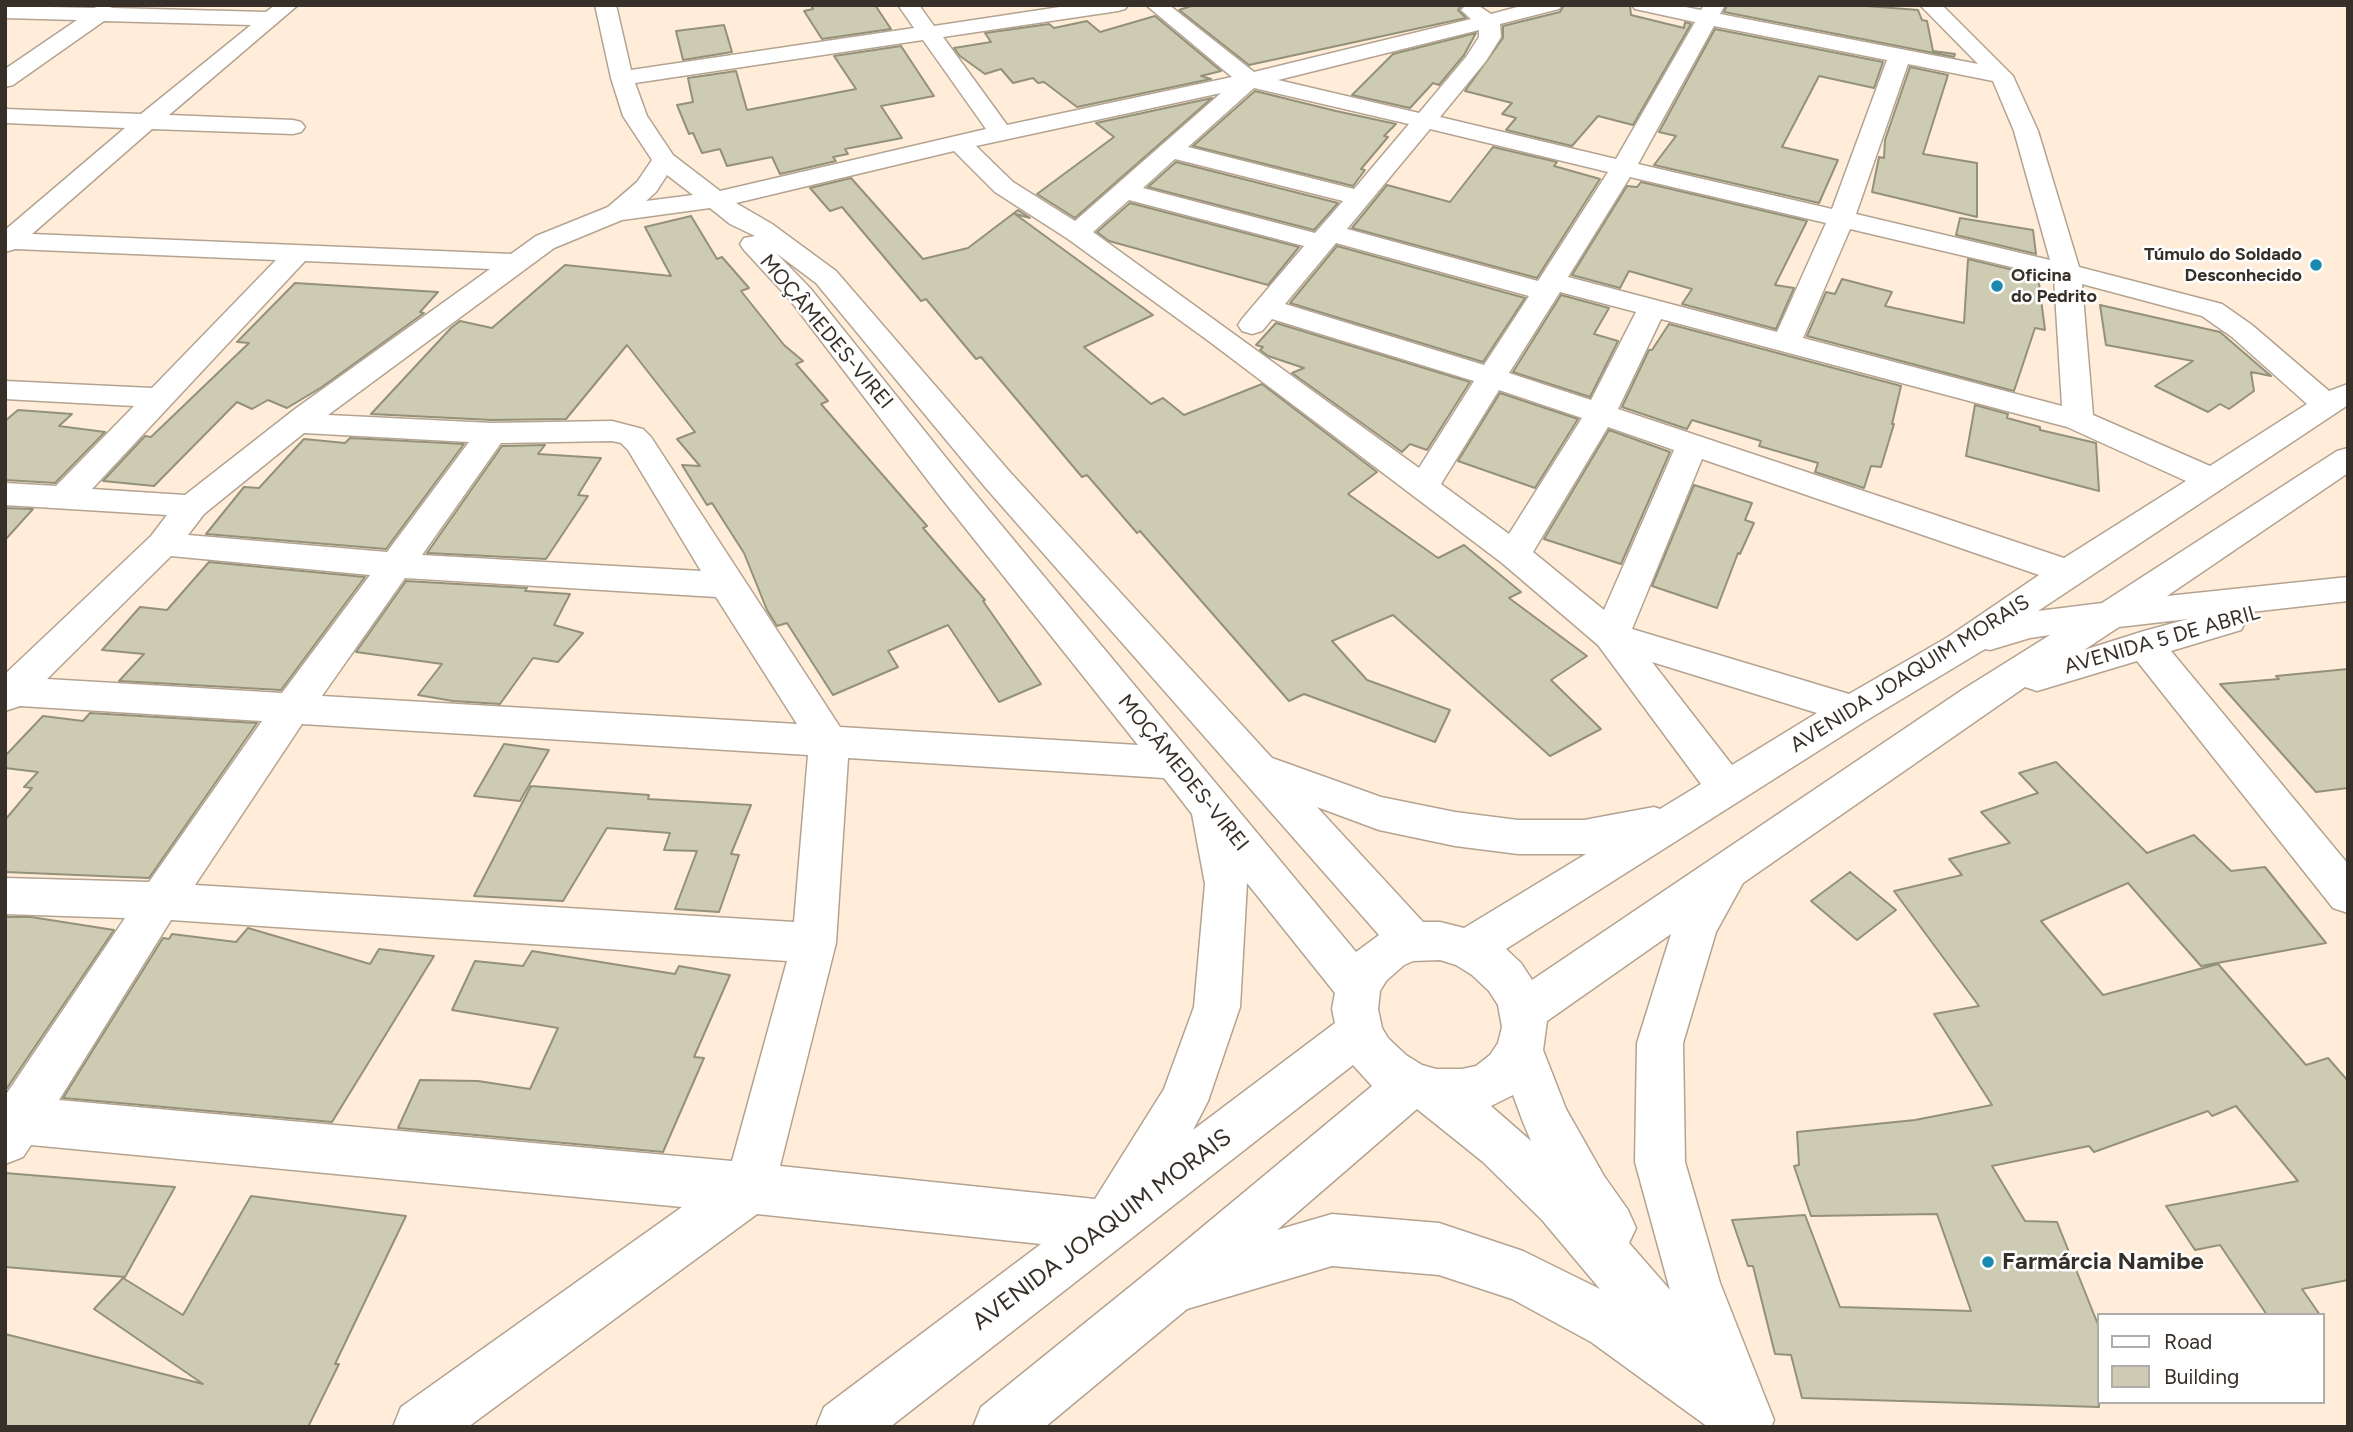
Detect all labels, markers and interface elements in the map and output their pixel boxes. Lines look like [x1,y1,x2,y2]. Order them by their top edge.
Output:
place label: Túmulo do Soldado Desconhecido [2144,244,2302,286]
street label: MOÇÂMEDES-VIREI [754,250,898,414]
marker: Túmulo do Soldado Desconhecido [2308,257,2324,273]
place label: Oficina do Pedrito [2011,265,2097,308]
marker: Oficina do Pedrito [1989,278,2005,294]
street label: AVENIDA JOAQUIM MORAIS [1786,590,2034,758]
street label: AVENIDA 5 DE ABRIL [2061,600,2263,680]
street label: MOÇÂMEDES-VIREI [1112,690,1254,856]
street label: AVENIDA JOAQUIM MORAIS [967,1123,1237,1337]
place label: Farmárcia Namibe [2002,1248,2204,1276]
marker: Farmárcia Namibe [1980,1254,1996,1270]
legend [2098,1313,2325,1404]
text: Road [2164,1329,2212,1354]
text: Building [2164,1364,2239,1389]

